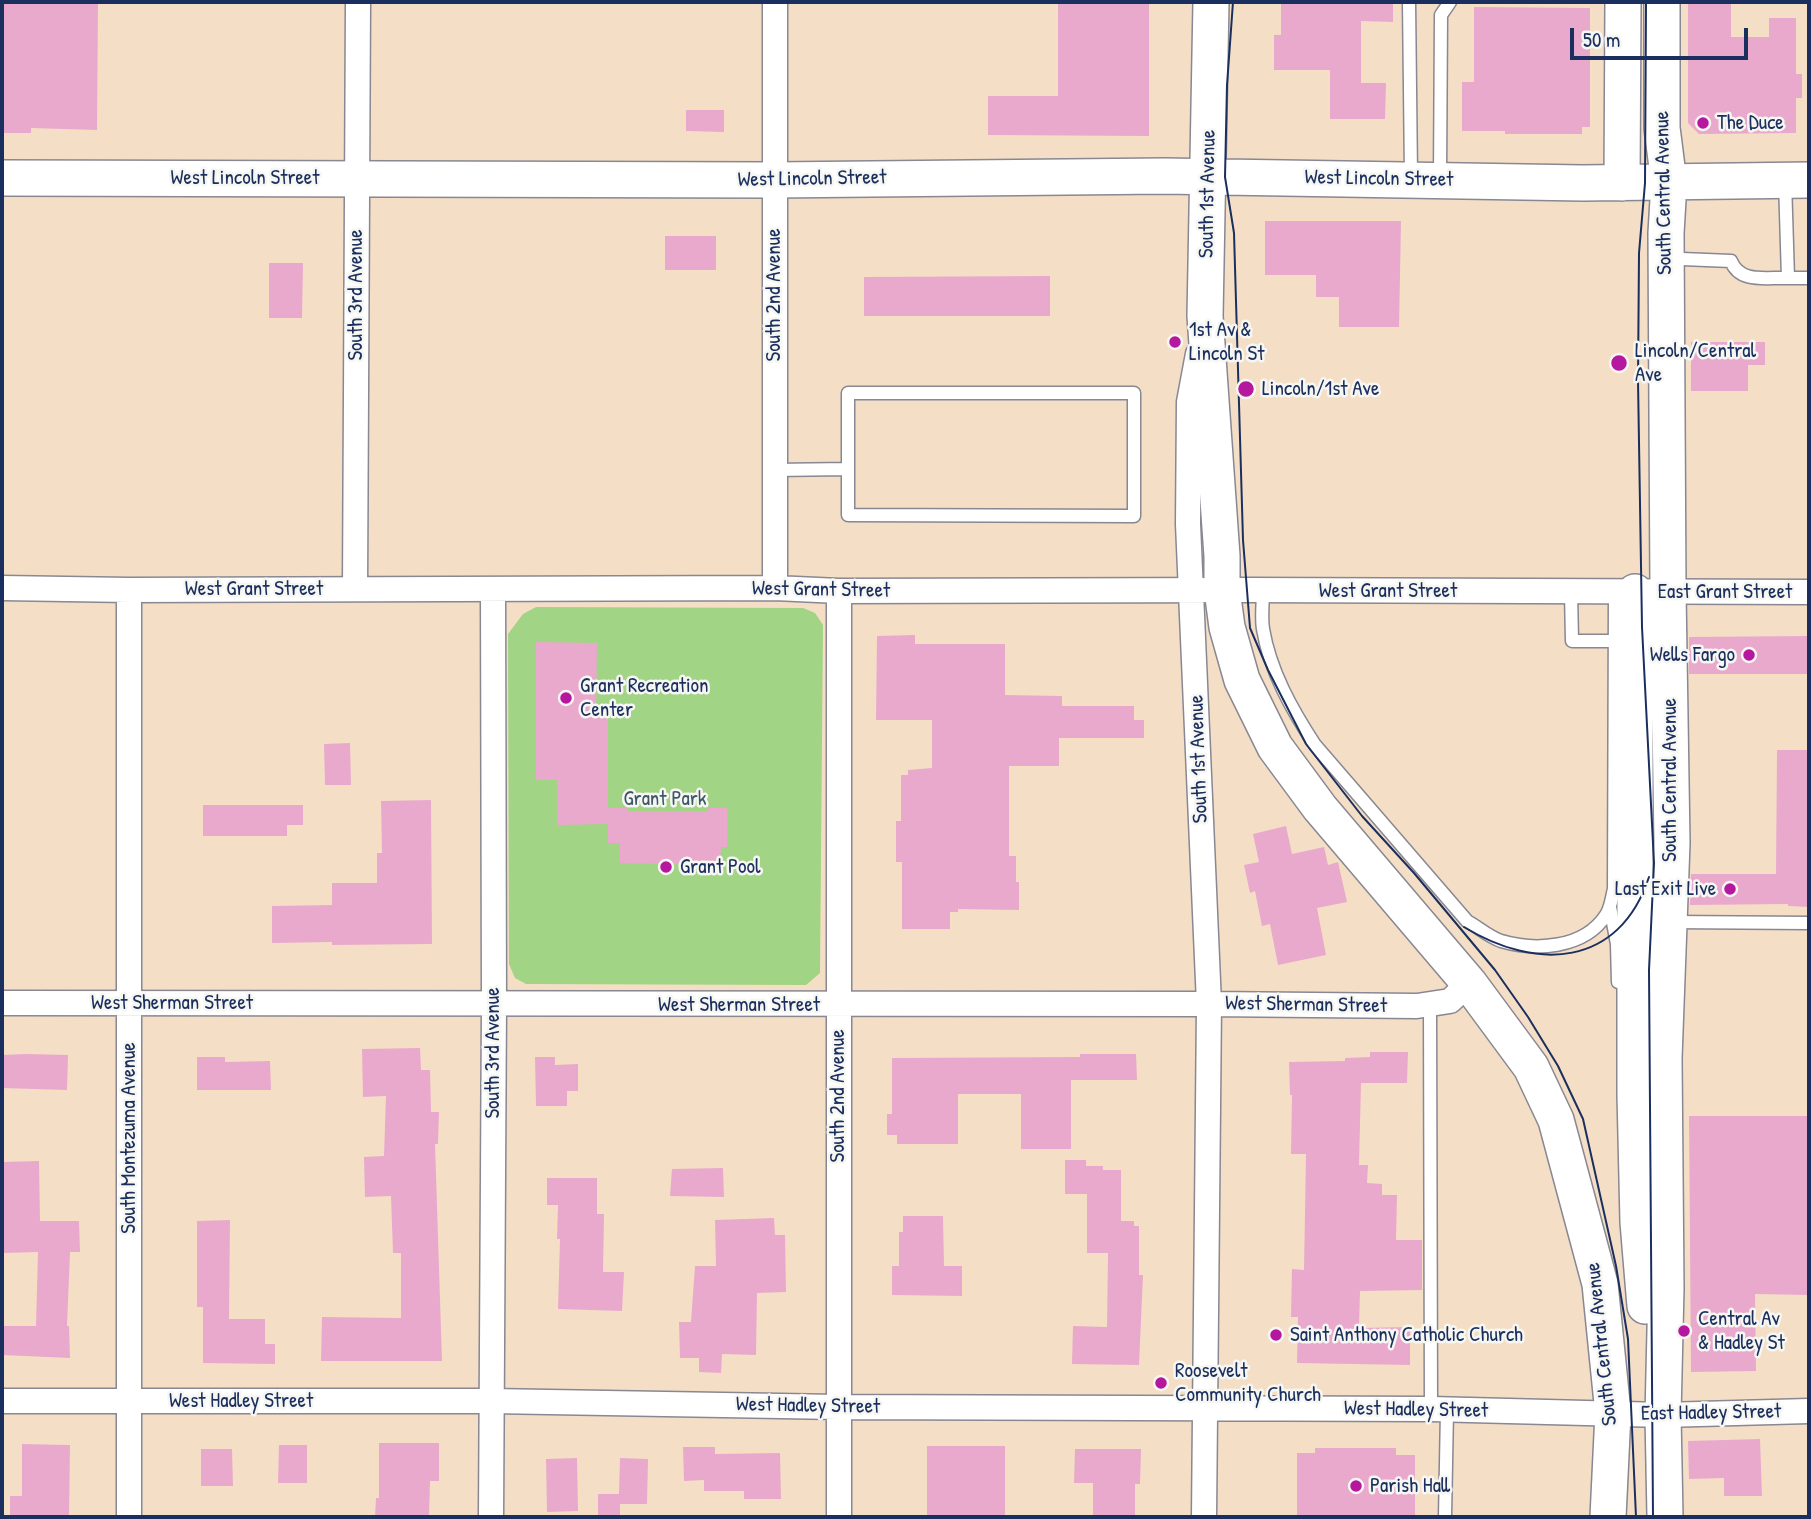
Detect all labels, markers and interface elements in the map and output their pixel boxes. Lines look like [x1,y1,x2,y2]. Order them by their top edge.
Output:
scale bar [1573,14,1752,58]
text: 50 m [1583,25,1620,54]
place label: The Duce [1717,110,1784,136]
street label: South Central Avenue [1650,111,1678,275]
marker: The Duce [1695,115,1711,131]
street label: South 1st Avenue [1194,130,1222,258]
street label: West Lincoln Street [171,165,319,191]
street label: West Lincoln Street [737,165,887,193]
street label: West Lincoln Street [1304,165,1454,193]
street label: South 3rd Avenue [343,229,369,361]
street label: South 2nd Avenue [761,229,787,361]
place label: 1st Av & Lincoln St [1189,317,1264,367]
marker: 1st Av & Lincoln St [1167,334,1183,350]
place label: Lincoln/Central Ave [1635,338,1756,388]
marker: Lincoln/Central Ave [1609,353,1629,373]
place label: Lincoln/1st Ave [1262,376,1379,402]
marker: Lincoln/1st Ave [1236,379,1256,399]
street label: West Grant Street [185,576,323,602]
street label: West Grant Street [752,576,890,604]
street label: West Grant Street [1319,578,1457,604]
street label: East Grant Street [1658,579,1792,605]
place label: Wells Fargo [1650,642,1735,668]
marker: Wells Fargo [1741,647,1757,663]
place label: Grant Recreation Center [580,673,709,723]
marker: Grant Recreation Center [558,690,574,706]
street label: South 1st Avenue [1184,694,1214,824]
street label: South Central Avenue [1657,698,1683,862]
park label: Grant Park [623,786,707,812]
place label: Grant Pool [680,854,761,880]
marker: Grant Pool [658,859,674,875]
place label: Last Exit Live [1615,876,1716,902]
marker: Last Exit Live [1722,881,1738,897]
street label: South 3rd Avenue [480,987,506,1119]
street label: West Sherman Street [91,990,253,1016]
street label: West Sherman Street [1225,991,1387,1019]
street label: West Sherman Street [658,992,820,1018]
street label: South 2nd Avenue [825,1030,851,1162]
street label: South Montezuma Avenue [116,1042,142,1234]
street label: South Central Avenue [1581,1261,1623,1427]
place label: Central Av & Hadley St [1698,1306,1785,1356]
place label: Saint Anthony Catholic Church [1290,1322,1523,1348]
marker: Central Av & Hadley St [1676,1323,1692,1339]
marker: Saint Anthony Catholic Church [1268,1327,1284,1343]
place label: Roosevelt Community Church [1175,1358,1321,1408]
marker: Roosevelt Community Church [1153,1375,1169,1391]
street label: West Hadley Street [169,1388,313,1414]
street label: West Hadley Street [736,1392,880,1420]
street label: West Hadley Street [1344,1396,1488,1424]
street label: East Hadley Street [1641,1399,1781,1427]
place label: Parish Hall [1370,1473,1450,1499]
marker: Parish Hall [1348,1478,1364,1494]

